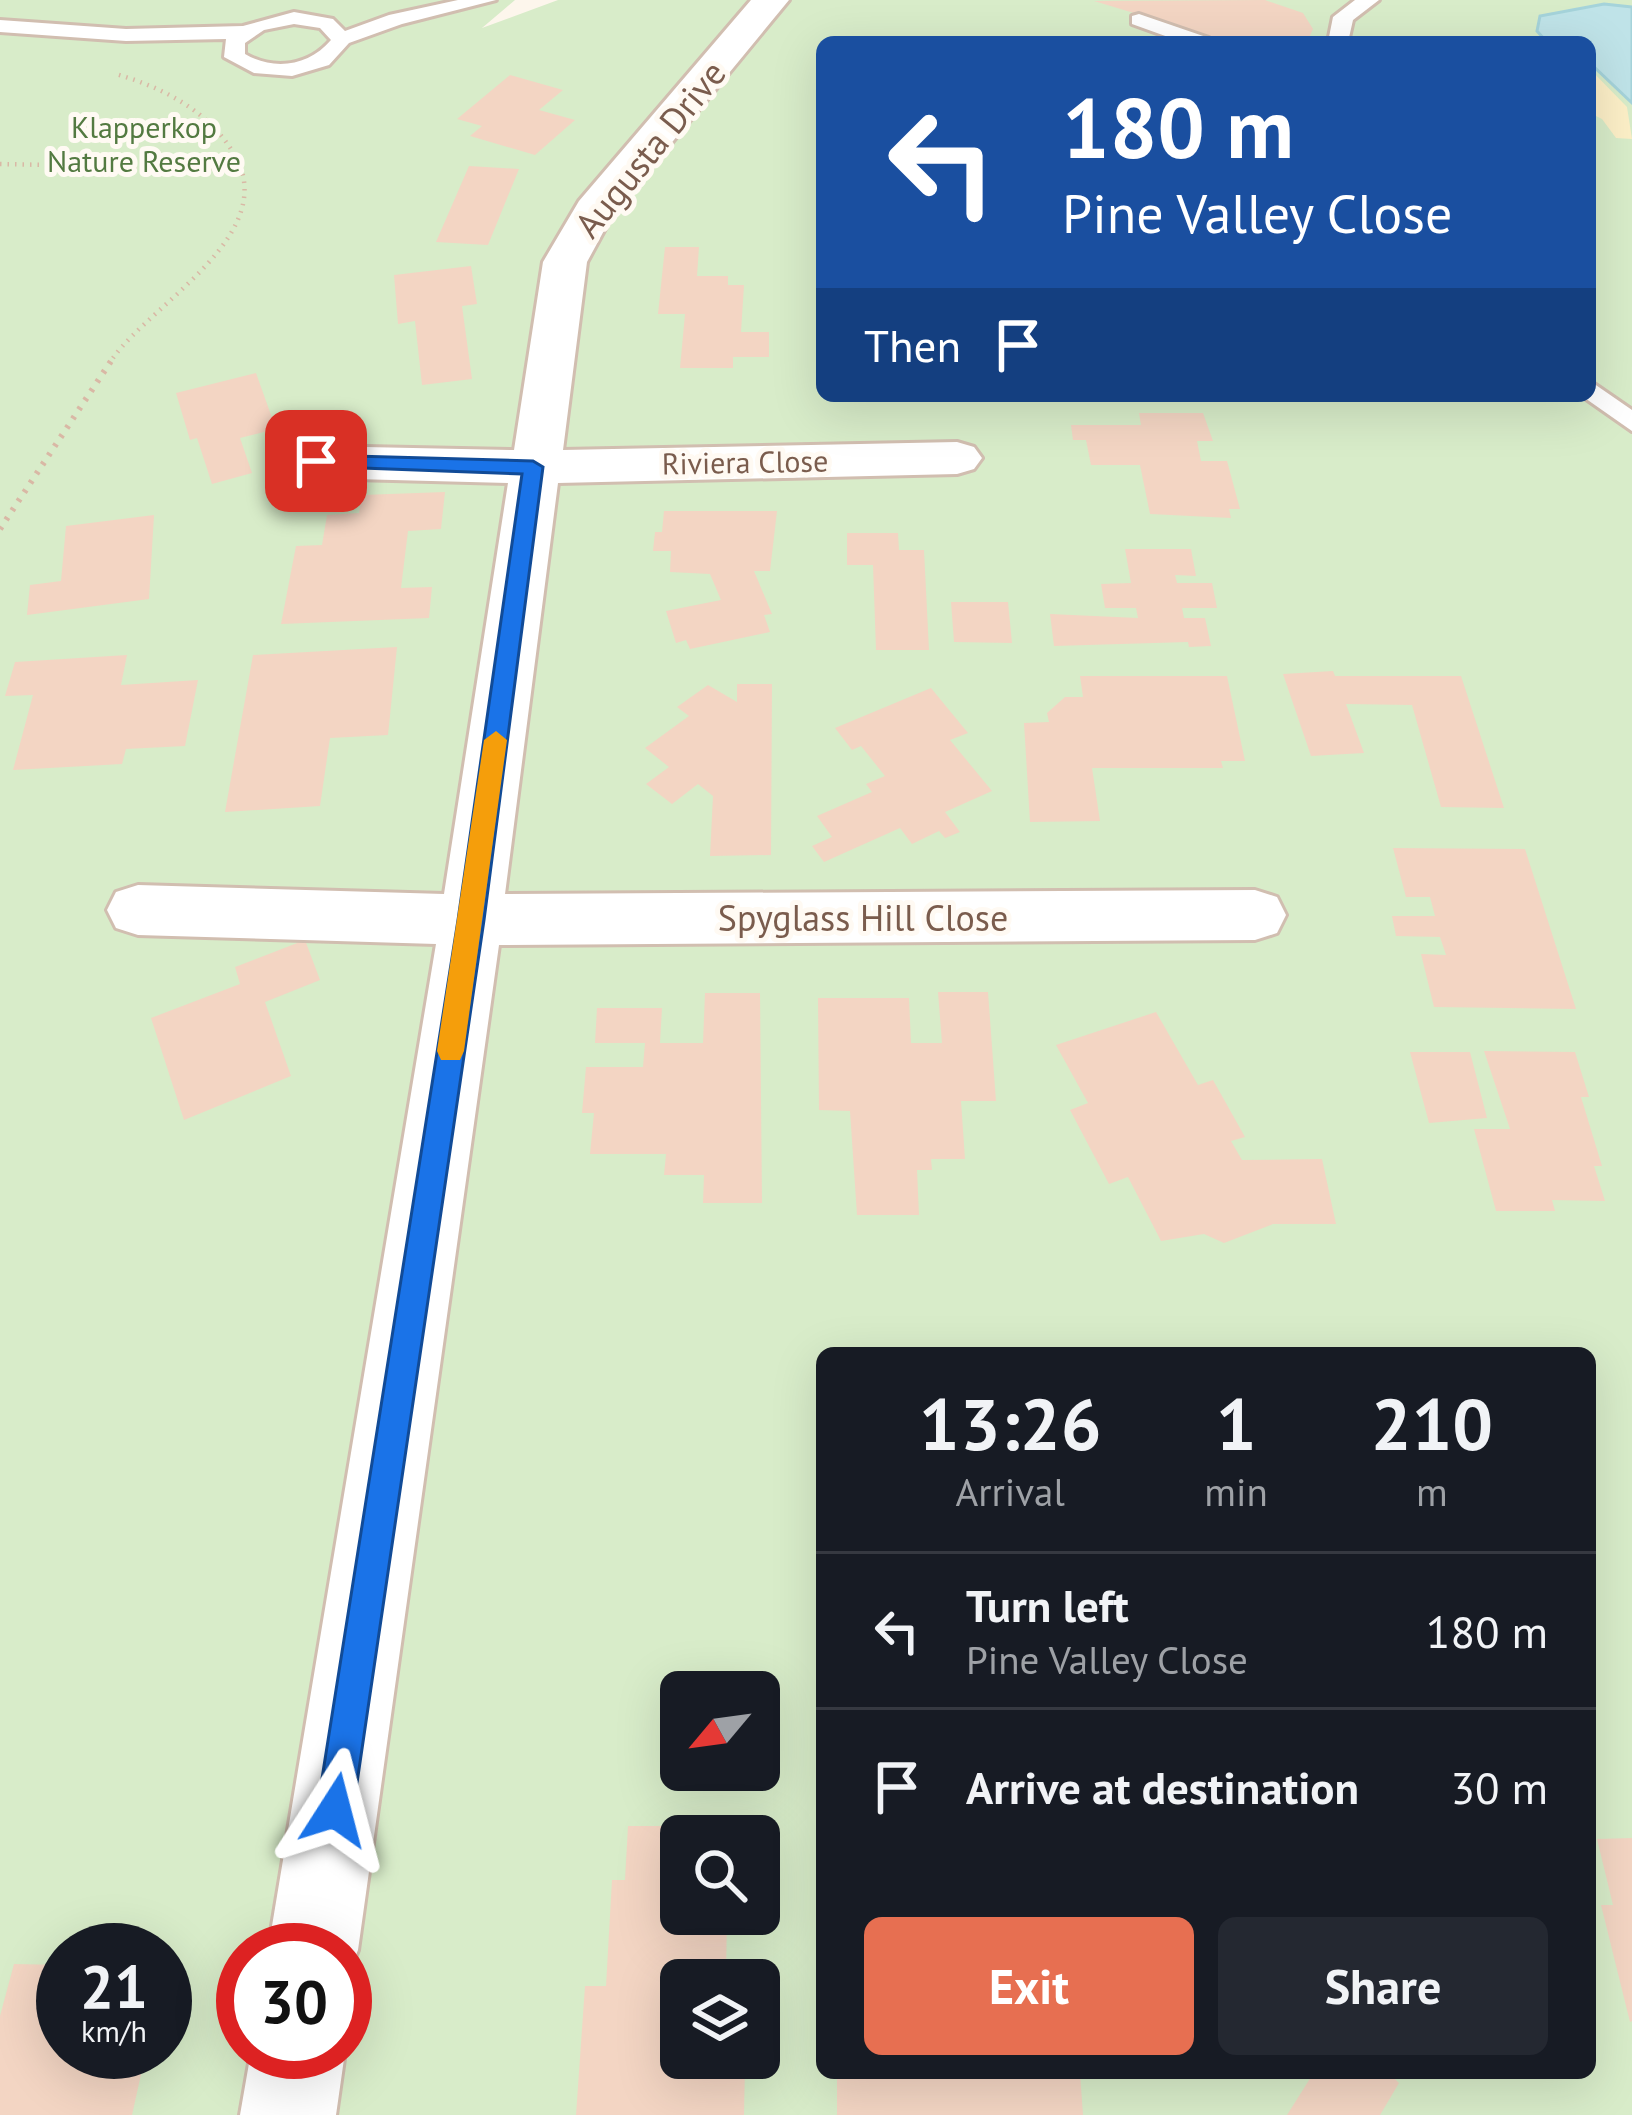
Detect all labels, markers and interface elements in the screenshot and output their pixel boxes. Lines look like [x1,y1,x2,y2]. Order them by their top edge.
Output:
street label: Augusta Drive [564,50,735,247]
text: 180 m [1062,72,1294,181]
icon: left [864,84,1020,240]
park label: Klapperkop Nature Reserve [47,107,241,180]
text: Pine Valley Close [1062,178,1452,248]
icon: arrive [985,312,1051,378]
text: Then [864,316,961,374]
pin [265,410,367,512]
icon: arrive [283,428,349,494]
street label: Riviera Close [661,441,829,482]
street label: Spyglass Hill Close [718,894,1008,941]
text: 13:26 [919,1377,1102,1470]
text: 1 [1216,1377,1257,1470]
text: 210 [1371,1377,1493,1470]
text: Arrival [956,1466,1065,1517]
text: min [1204,1466,1268,1517]
text: m [1416,1466,1448,1517]
text: Turn left [966,1576,1129,1634]
icon: left [864,1598,930,1664]
text: 180 m [1426,1602,1548,1660]
text: Pine Valley Close [966,1634,1248,1685]
north arrow [660,1671,780,1791]
map controls [660,1671,780,2079]
position arrow [272,1747,398,1873]
icon: arrive [864,1754,930,1820]
text: Arrive at destination [966,1758,1359,1816]
text: 30 m [1450,1758,1548,1816]
button: search [660,1815,780,1935]
button: Exit [864,1917,1194,2055]
button: Share [1218,1917,1548,2055]
speed limit sign: 30 [216,1923,372,2079]
text: 21 [80,1947,148,2025]
button: layers [660,1959,780,2079]
text: km/h [81,2011,147,2050]

